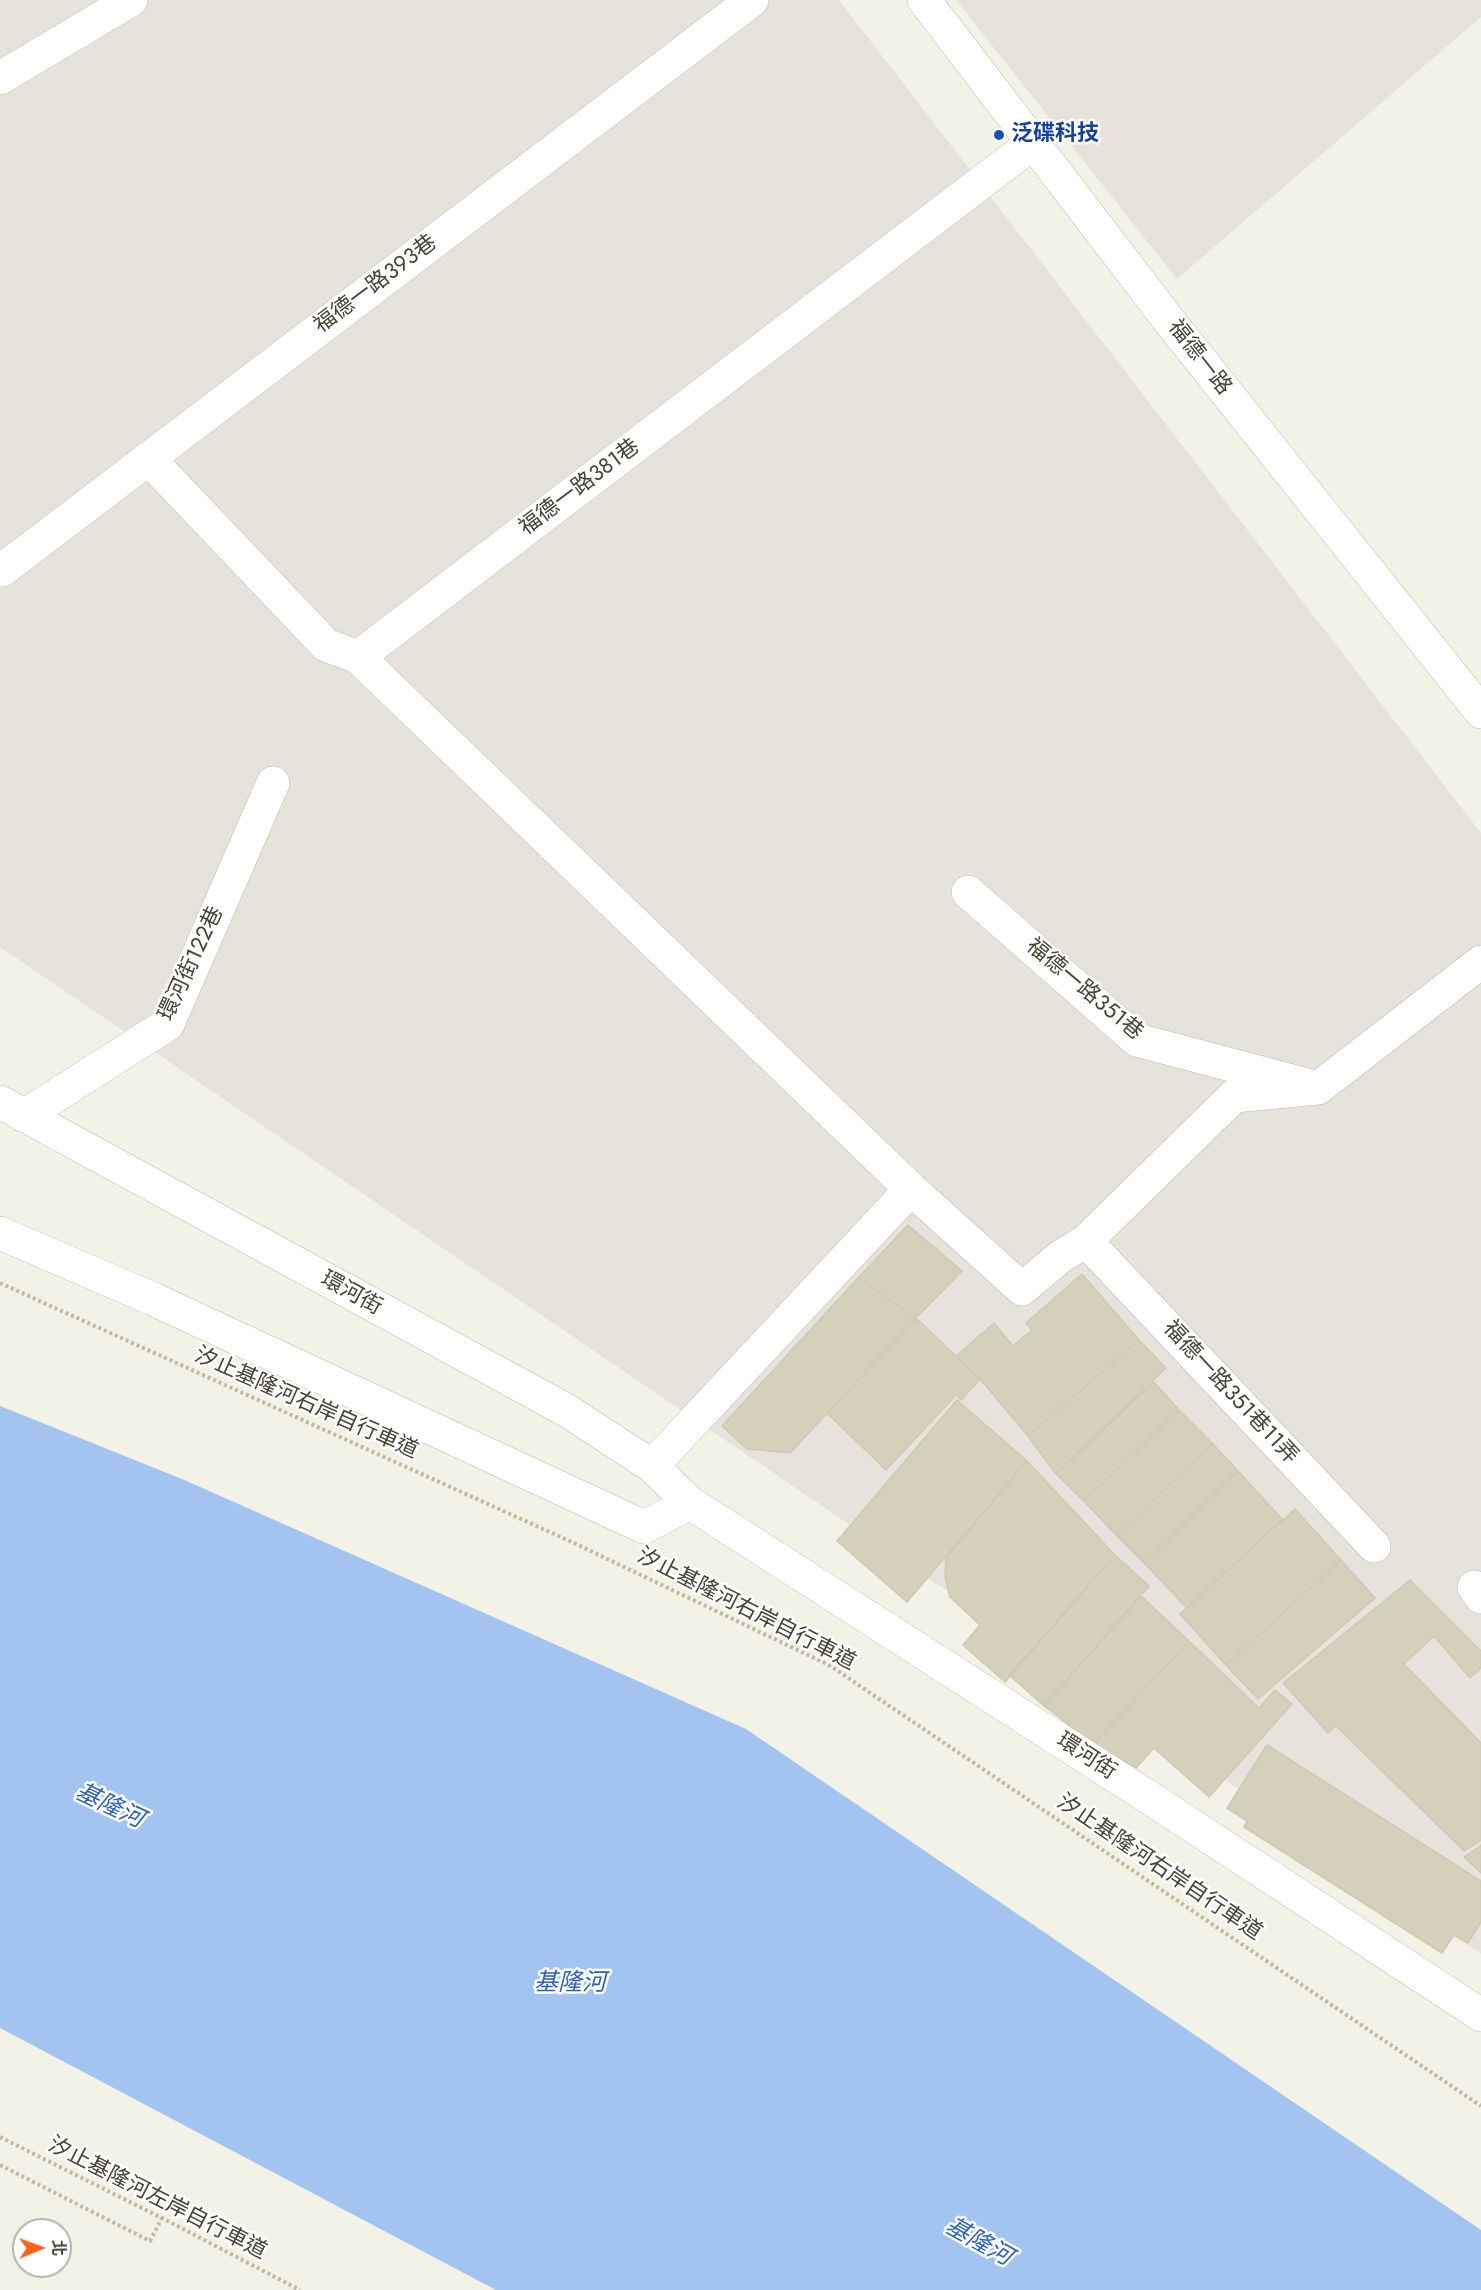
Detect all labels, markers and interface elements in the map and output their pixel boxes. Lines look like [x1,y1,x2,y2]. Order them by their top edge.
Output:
place label: 泛碟科技 [1011,122,1099,148]
marker: 泛碟科技 [992,128,1006,142]
street label: 福德一路393巷 [309,230,443,340]
street label: 福德一路 [1162,315,1236,401]
street label: 福德一路381巷 [515,434,645,542]
street label: 環河街122巷 [154,903,230,1025]
street label: 福德一路351巷 [1020,934,1148,1046]
street label: 環河街 [316,1266,386,1322]
street label: 福德一路351巷11弄 [1157,1316,1303,1470]
street label: 汐止基隆河右岸自行車道 [190,1343,422,1465]
street label: 汐止基隆河右岸自行車道 [632,1543,860,1677]
street label: 環河街 [1051,1728,1121,1786]
water label: 基隆河 [70,1779,148,1835]
street label: 汐止基隆河右岸自行車道 [1051,1789,1267,1947]
water label: 基隆河 [534,1970,606,1998]
street label: 汐止基隆河左岸自行車道 [43,2132,271,2266]
water label: 基隆河 [940,2213,1016,2273]
north arrow [12,2218,72,2278]
text: 北 [47,2239,70,2256]

